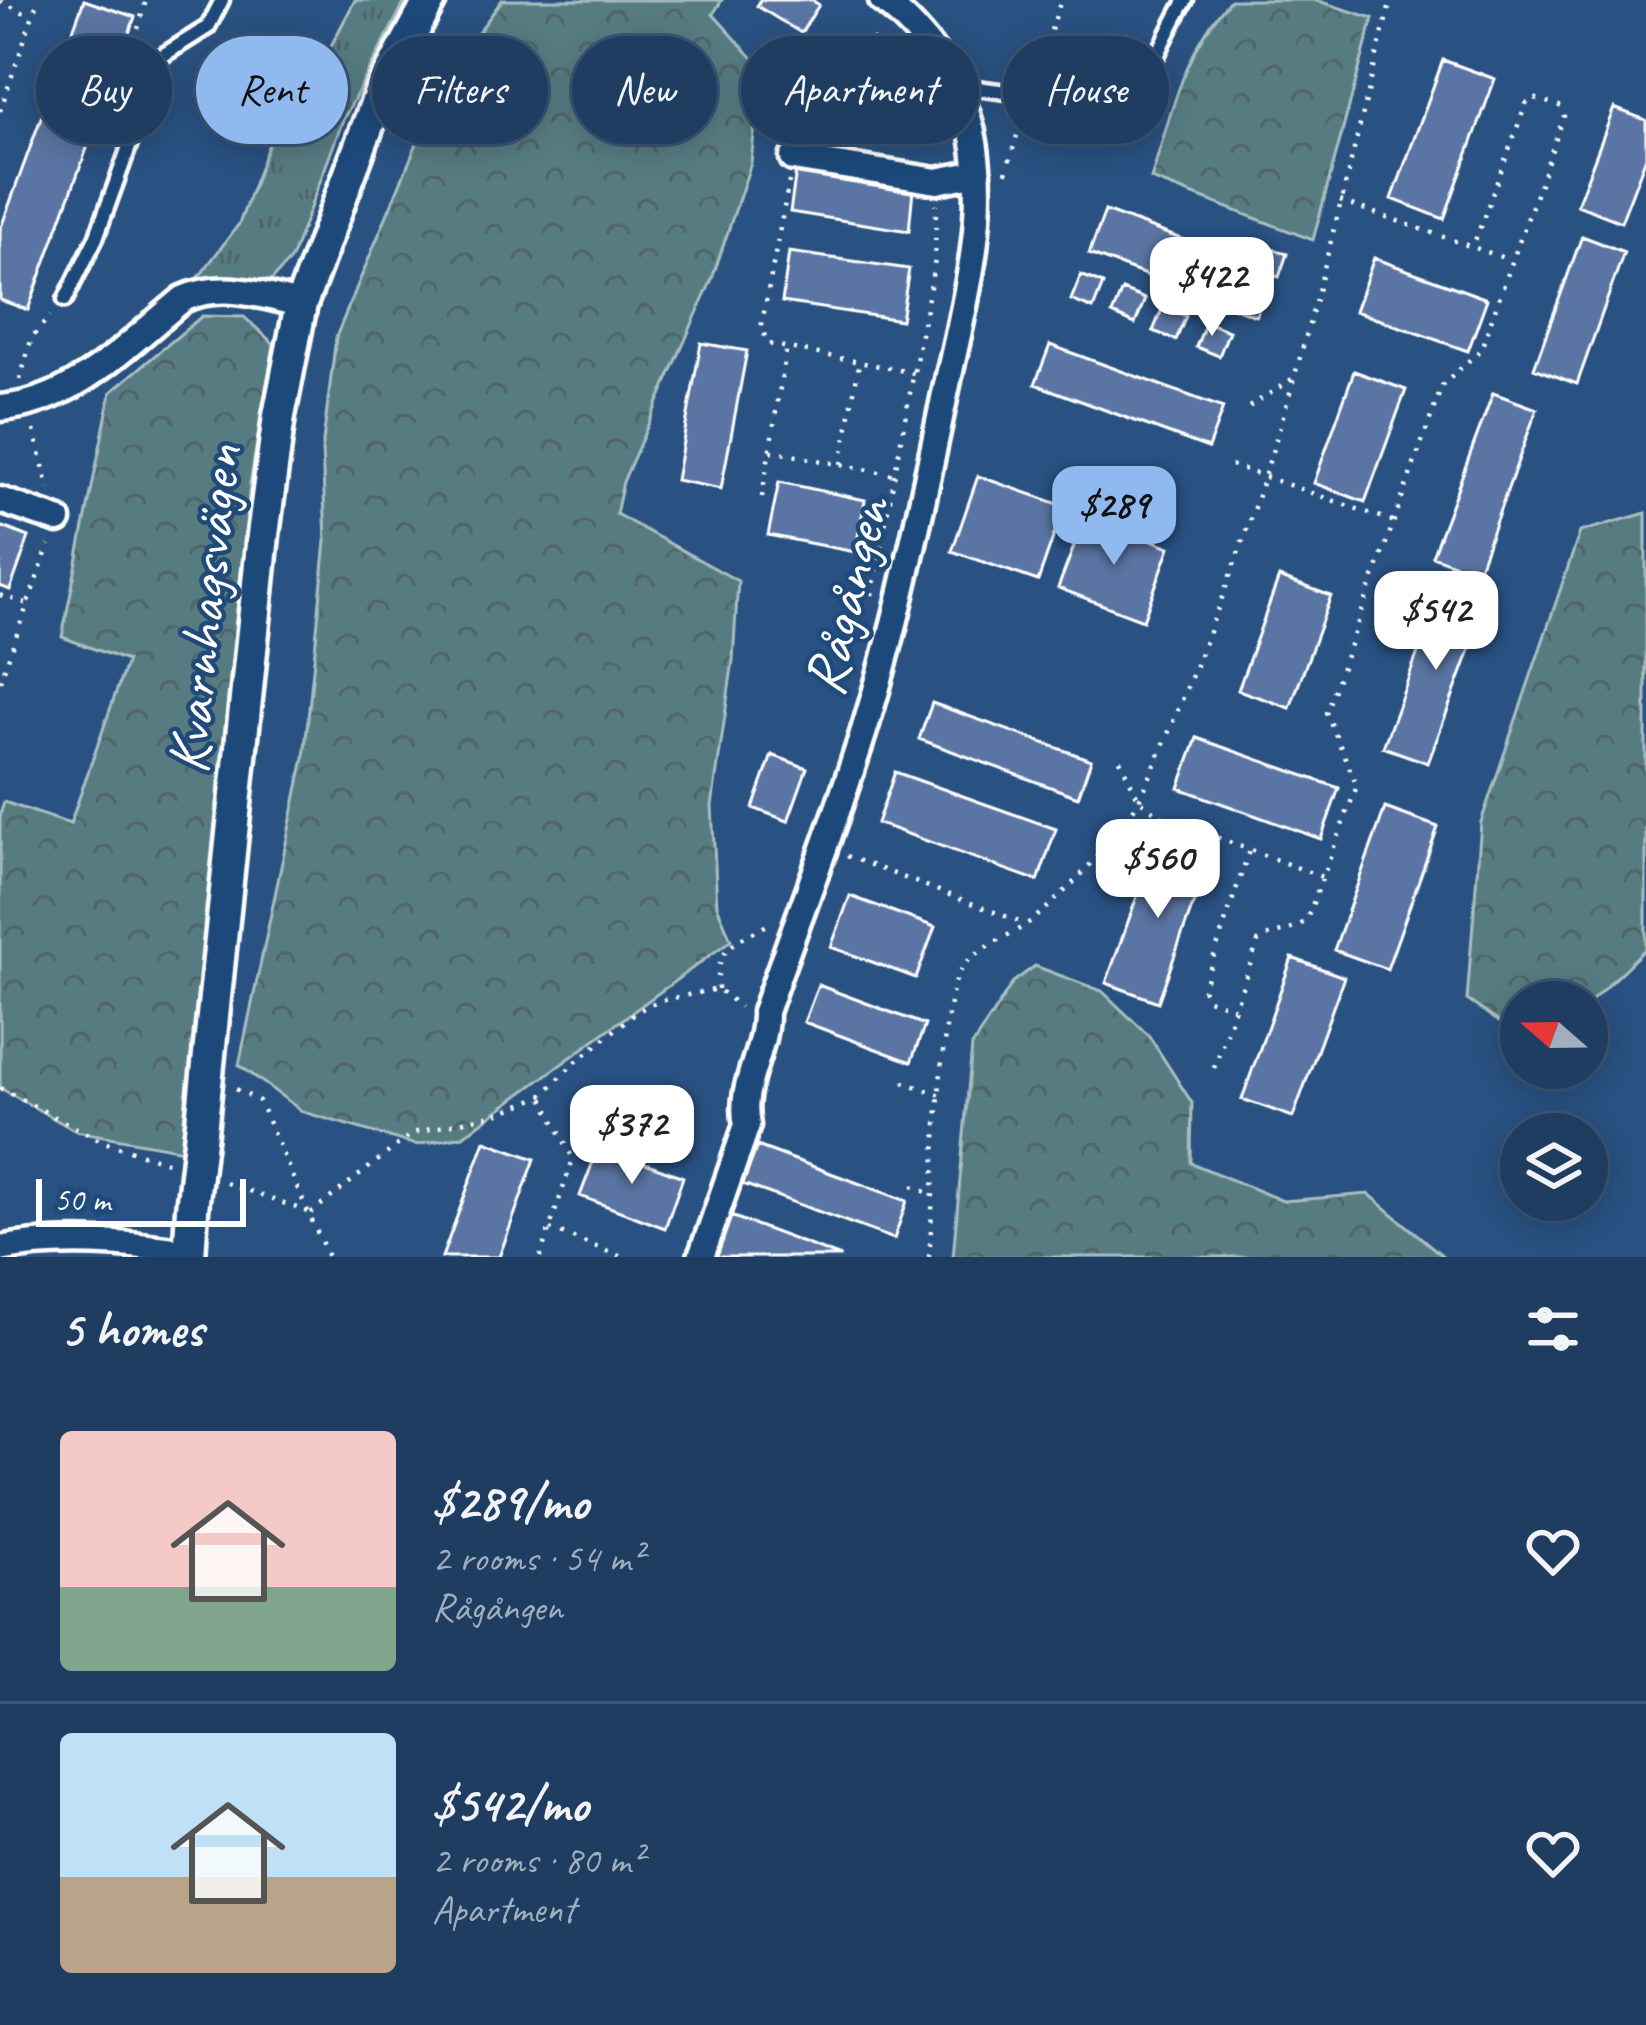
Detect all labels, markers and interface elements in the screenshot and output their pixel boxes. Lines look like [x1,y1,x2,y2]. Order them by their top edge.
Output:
chip: Buy [36,36,172,144]
chip: Rent [196,36,348,144]
chip: Filters [372,36,548,144]
chip: New [572,36,717,144]
chip: Apartment [741,36,979,144]
chip: House [1003,36,1169,144]
pin: $422 [1141,237,1283,339]
text: $422 [1177,251,1247,300]
street label: Kvarnhagsvägen [149,440,259,777]
pin: $289 [1043,466,1185,568]
text: $289 [1079,480,1149,529]
street label: Rågången [785,487,908,703]
pin: $542 [1365,571,1507,673]
text: $542 [1401,585,1471,634]
pin: $560 [1087,819,1229,921]
text: $560 [1123,833,1193,882]
north arrow [1500,981,1608,1089]
map controls [1500,981,1608,1221]
pin: $372 [561,1085,703,1187]
text: $372 [597,1099,667,1148]
button: layers [1500,1113,1608,1221]
scale bar [36,1173,246,1226]
text: 50 m [54,1179,110,1221]
icon: filters [1520,1296,1586,1362]
text: 5 homes [60,1297,203,1361]
text: $289/mo [432,1470,589,1534]
icon: home [156,1479,300,1623]
icon: heart [1520,1518,1586,1584]
text: 2 rooms · 54 m² [432,1534,643,1583]
text: Rågången [432,1583,563,1632]
text: $542/mo [432,1772,588,1836]
icon: home [156,1781,300,1925]
icon: heart [1520,1820,1586,1886]
text: 2 rooms · 80 m² [432,1836,643,1885]
text: Apartment [432,1885,575,1934]

